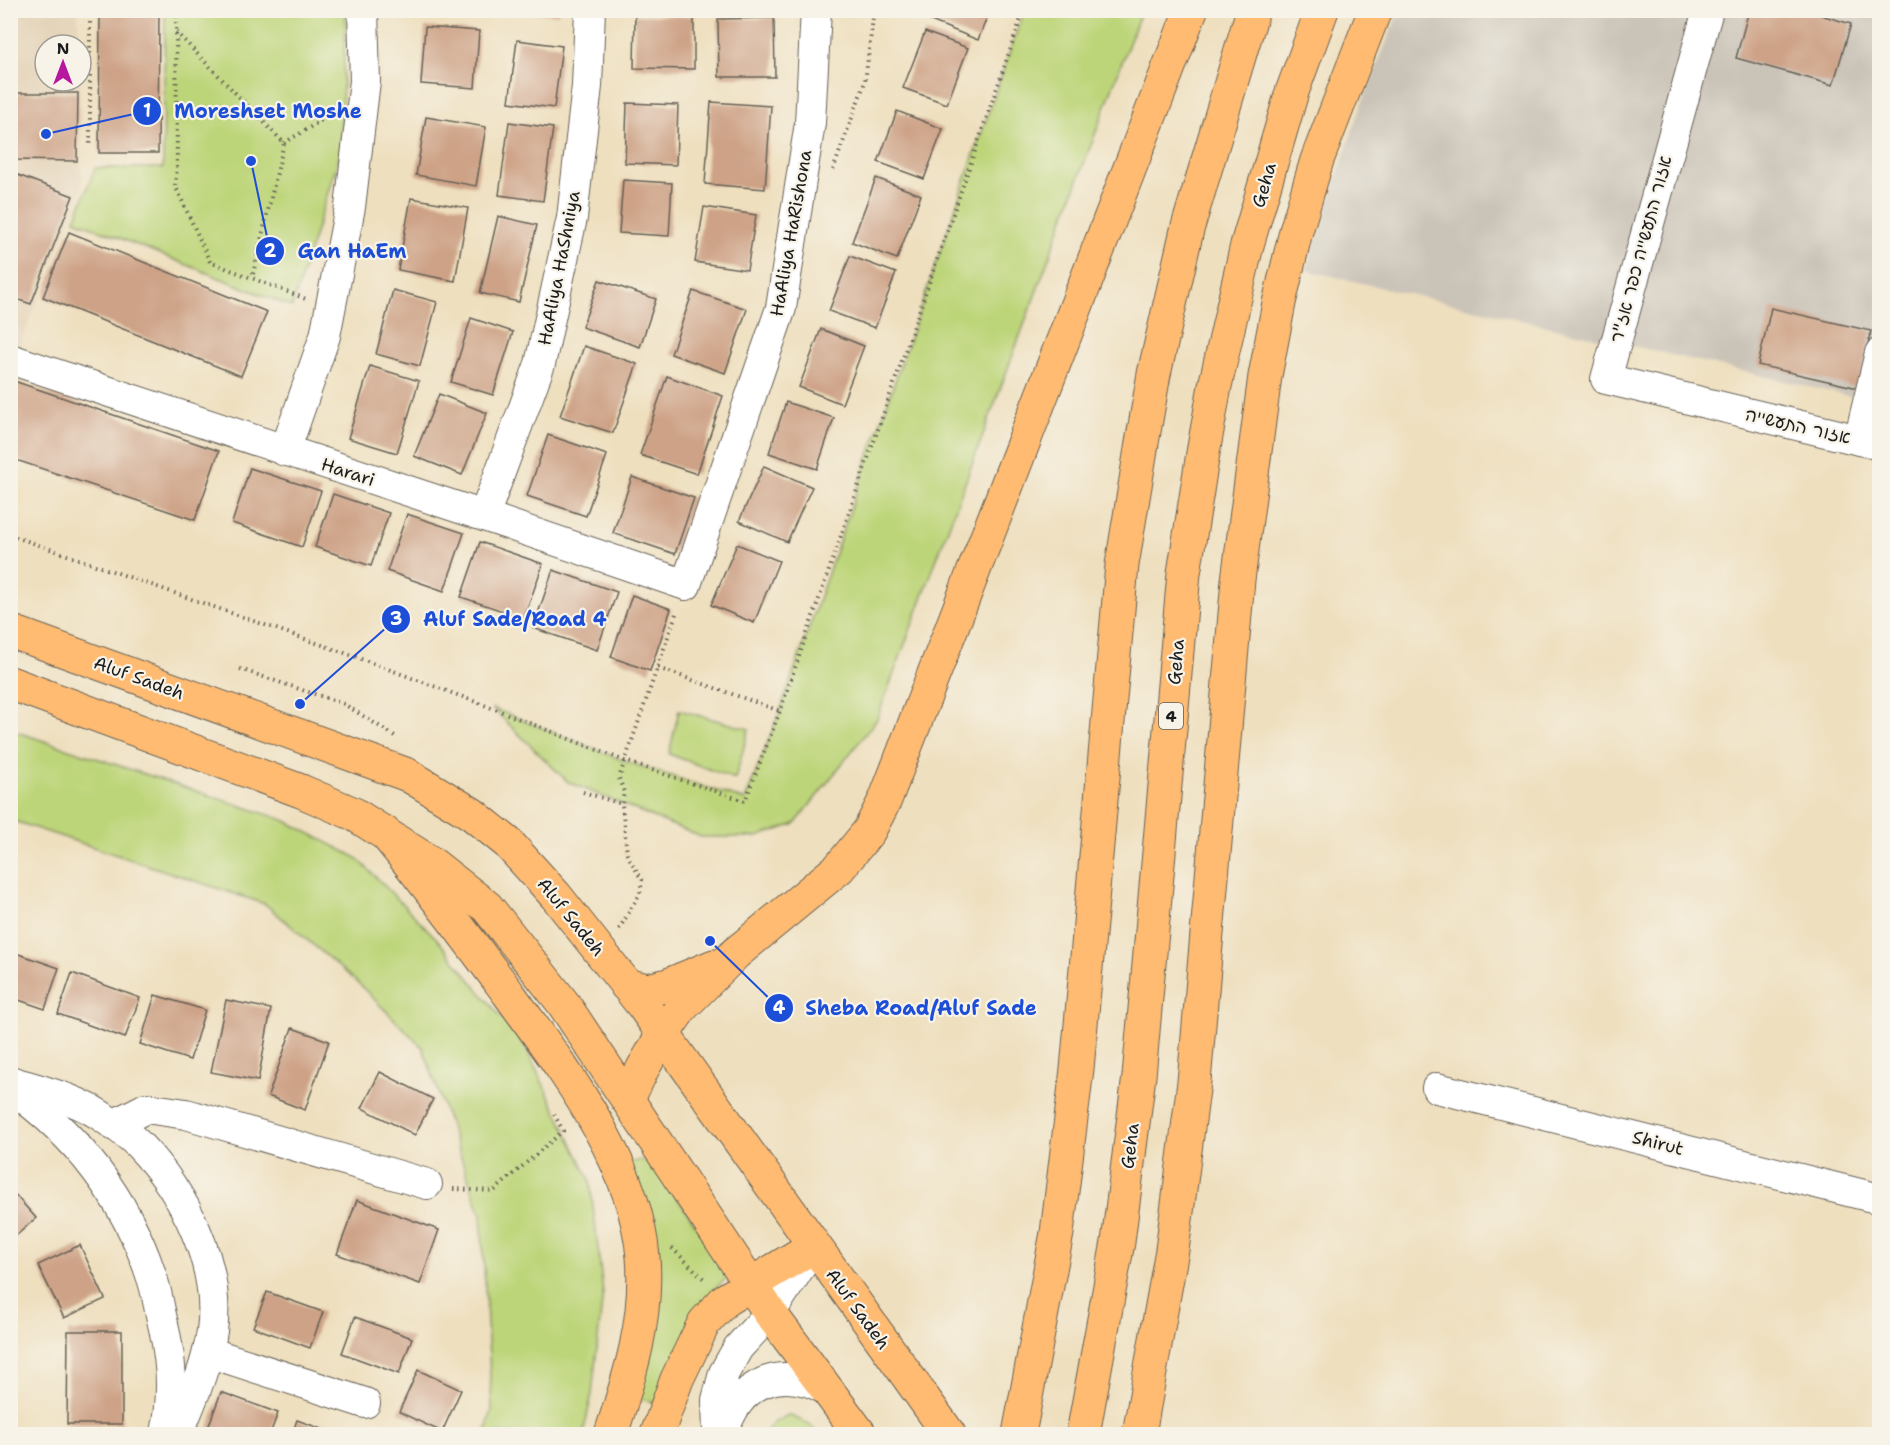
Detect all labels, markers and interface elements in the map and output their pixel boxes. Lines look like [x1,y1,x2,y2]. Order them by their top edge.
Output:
north arrow [33,33,93,93]
text: N [57,38,69,59]
callout: Moreshset Moshe [132,92,374,130]
text: Moreshset Moshe [174,98,362,124]
text: 1 [143,99,151,123]
street label: HaAliya HaRishona [765,148,817,318]
street label: אזור התעשייה כפר אז"ר [1604,153,1678,345]
street label: Geha [1246,160,1282,210]
street label: HaAliya HaShniya [532,188,586,348]
callout: Gan HaEm [255,232,418,270]
text: Gan HaEm [298,238,406,264]
text: 2 [264,239,277,263]
street label: אזור התעשייה [1743,402,1853,450]
street label: Harari [318,452,378,492]
callout: Aluf Sade/Road 4 [381,600,619,638]
text: Aluf Sade/Road 4 [423,606,607,632]
text: 3 [390,607,402,631]
street label: Geha [1162,638,1190,686]
street label: Aluf Sadeh [90,651,188,705]
road number: 4 [1159,703,1183,729]
street label: Aluf Sadeh [532,873,610,961]
callout: Sheba Road/Aluf Sade [764,989,1049,1027]
text: Sheba Road/Aluf Sade [805,995,1037,1021]
text: 4 [773,996,786,1020]
street label: Geha [1115,1122,1145,1170]
street label: Shirut [1630,1125,1686,1161]
street label: Aluf Sadeh [820,1264,896,1354]

